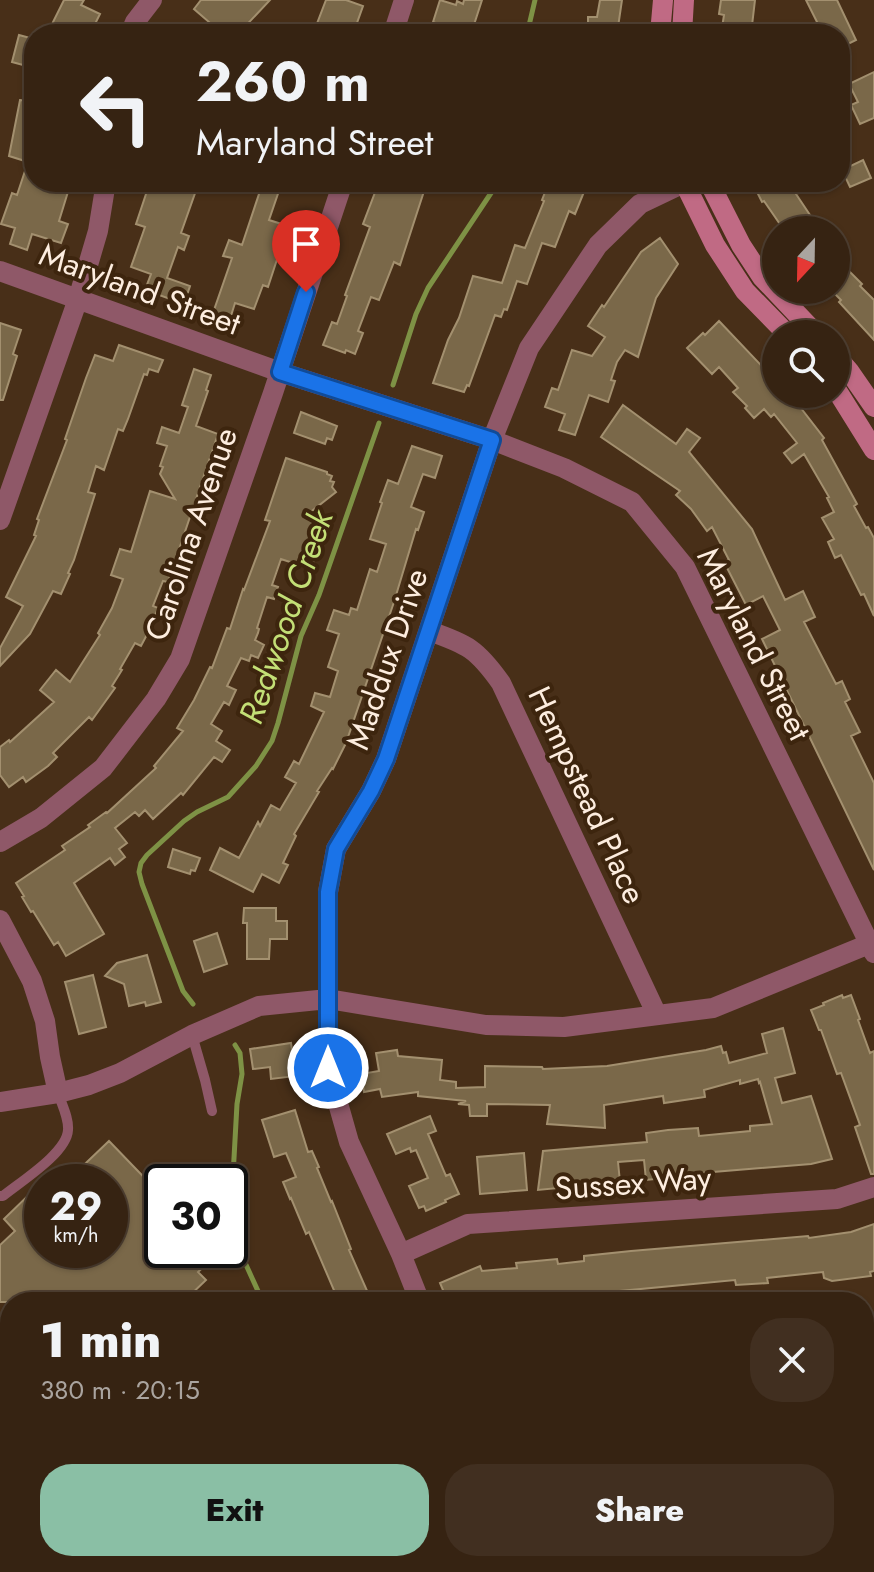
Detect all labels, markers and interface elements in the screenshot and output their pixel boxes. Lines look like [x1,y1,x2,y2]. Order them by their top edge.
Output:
text: 260 m [196,41,370,122]
icon: left [64,56,168,160]
text: Maryland Street [196,116,433,168]
pin [272,210,340,292]
north arrow [762,216,850,304]
map controls [762,216,850,408]
icon: arrive [284,222,328,266]
street label: Maryland Street [33,231,247,347]
button: search [762,320,850,408]
street label: Carolina Avenue [133,421,249,647]
water label: Redwood Creek [226,502,346,731]
street label: Maryland Street [686,540,823,749]
street label: Maddux Drive [335,562,439,756]
street label: Hempstead Place [517,679,657,911]
position arrow [286,1026,370,1110]
street label: Sussex Way [553,1155,714,1211]
speed limit sign: 30 [144,1164,248,1268]
text: 29 [50,1177,103,1235]
text: km/h [53,1221,99,1250]
text: 1 min [40,1306,161,1375]
button: close [750,1318,834,1402]
text: 380 m · 20:15 [40,1371,200,1409]
button: Exit [40,1464,429,1556]
button: Share [445,1464,834,1556]

